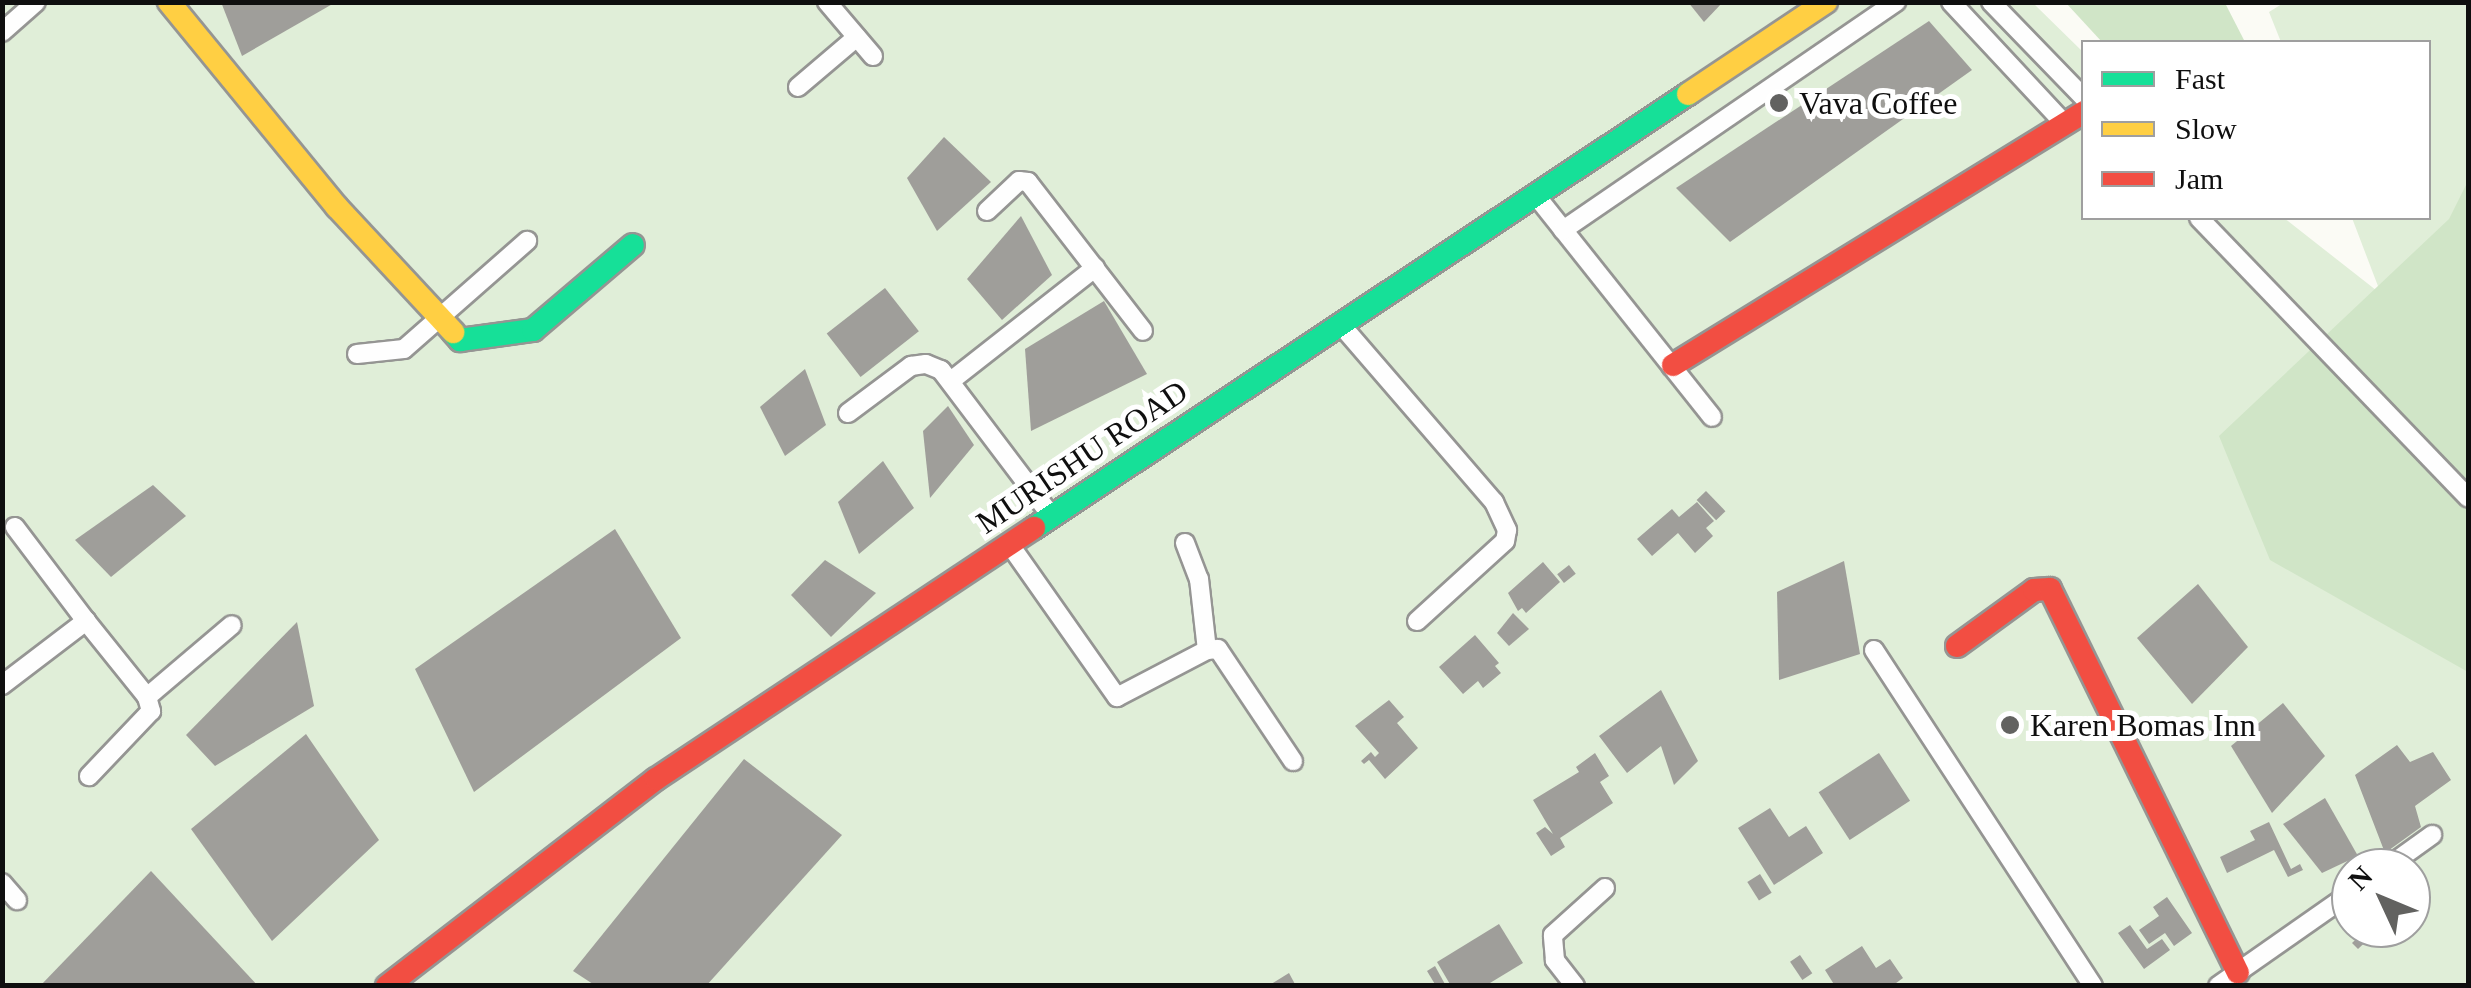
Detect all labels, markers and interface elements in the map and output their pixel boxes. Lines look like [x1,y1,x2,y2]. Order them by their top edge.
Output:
legend [2081,40,2431,220]
text: Fast [2175,62,2225,95]
place label: Vava Coffee [1799,84,1957,122]
marker: Vava Coffee [1768,92,1790,114]
text: Slow [2175,112,2237,145]
text: Jam [2175,162,2223,195]
street label: MURISHU ROAD [969,372,1195,542]
place label: Karen Bomas Inn [2030,706,2256,744]
marker: Karen Bomas Inn [1999,714,2021,736]
north arrow [2331,848,2431,948]
text: N [2342,860,2379,896]

